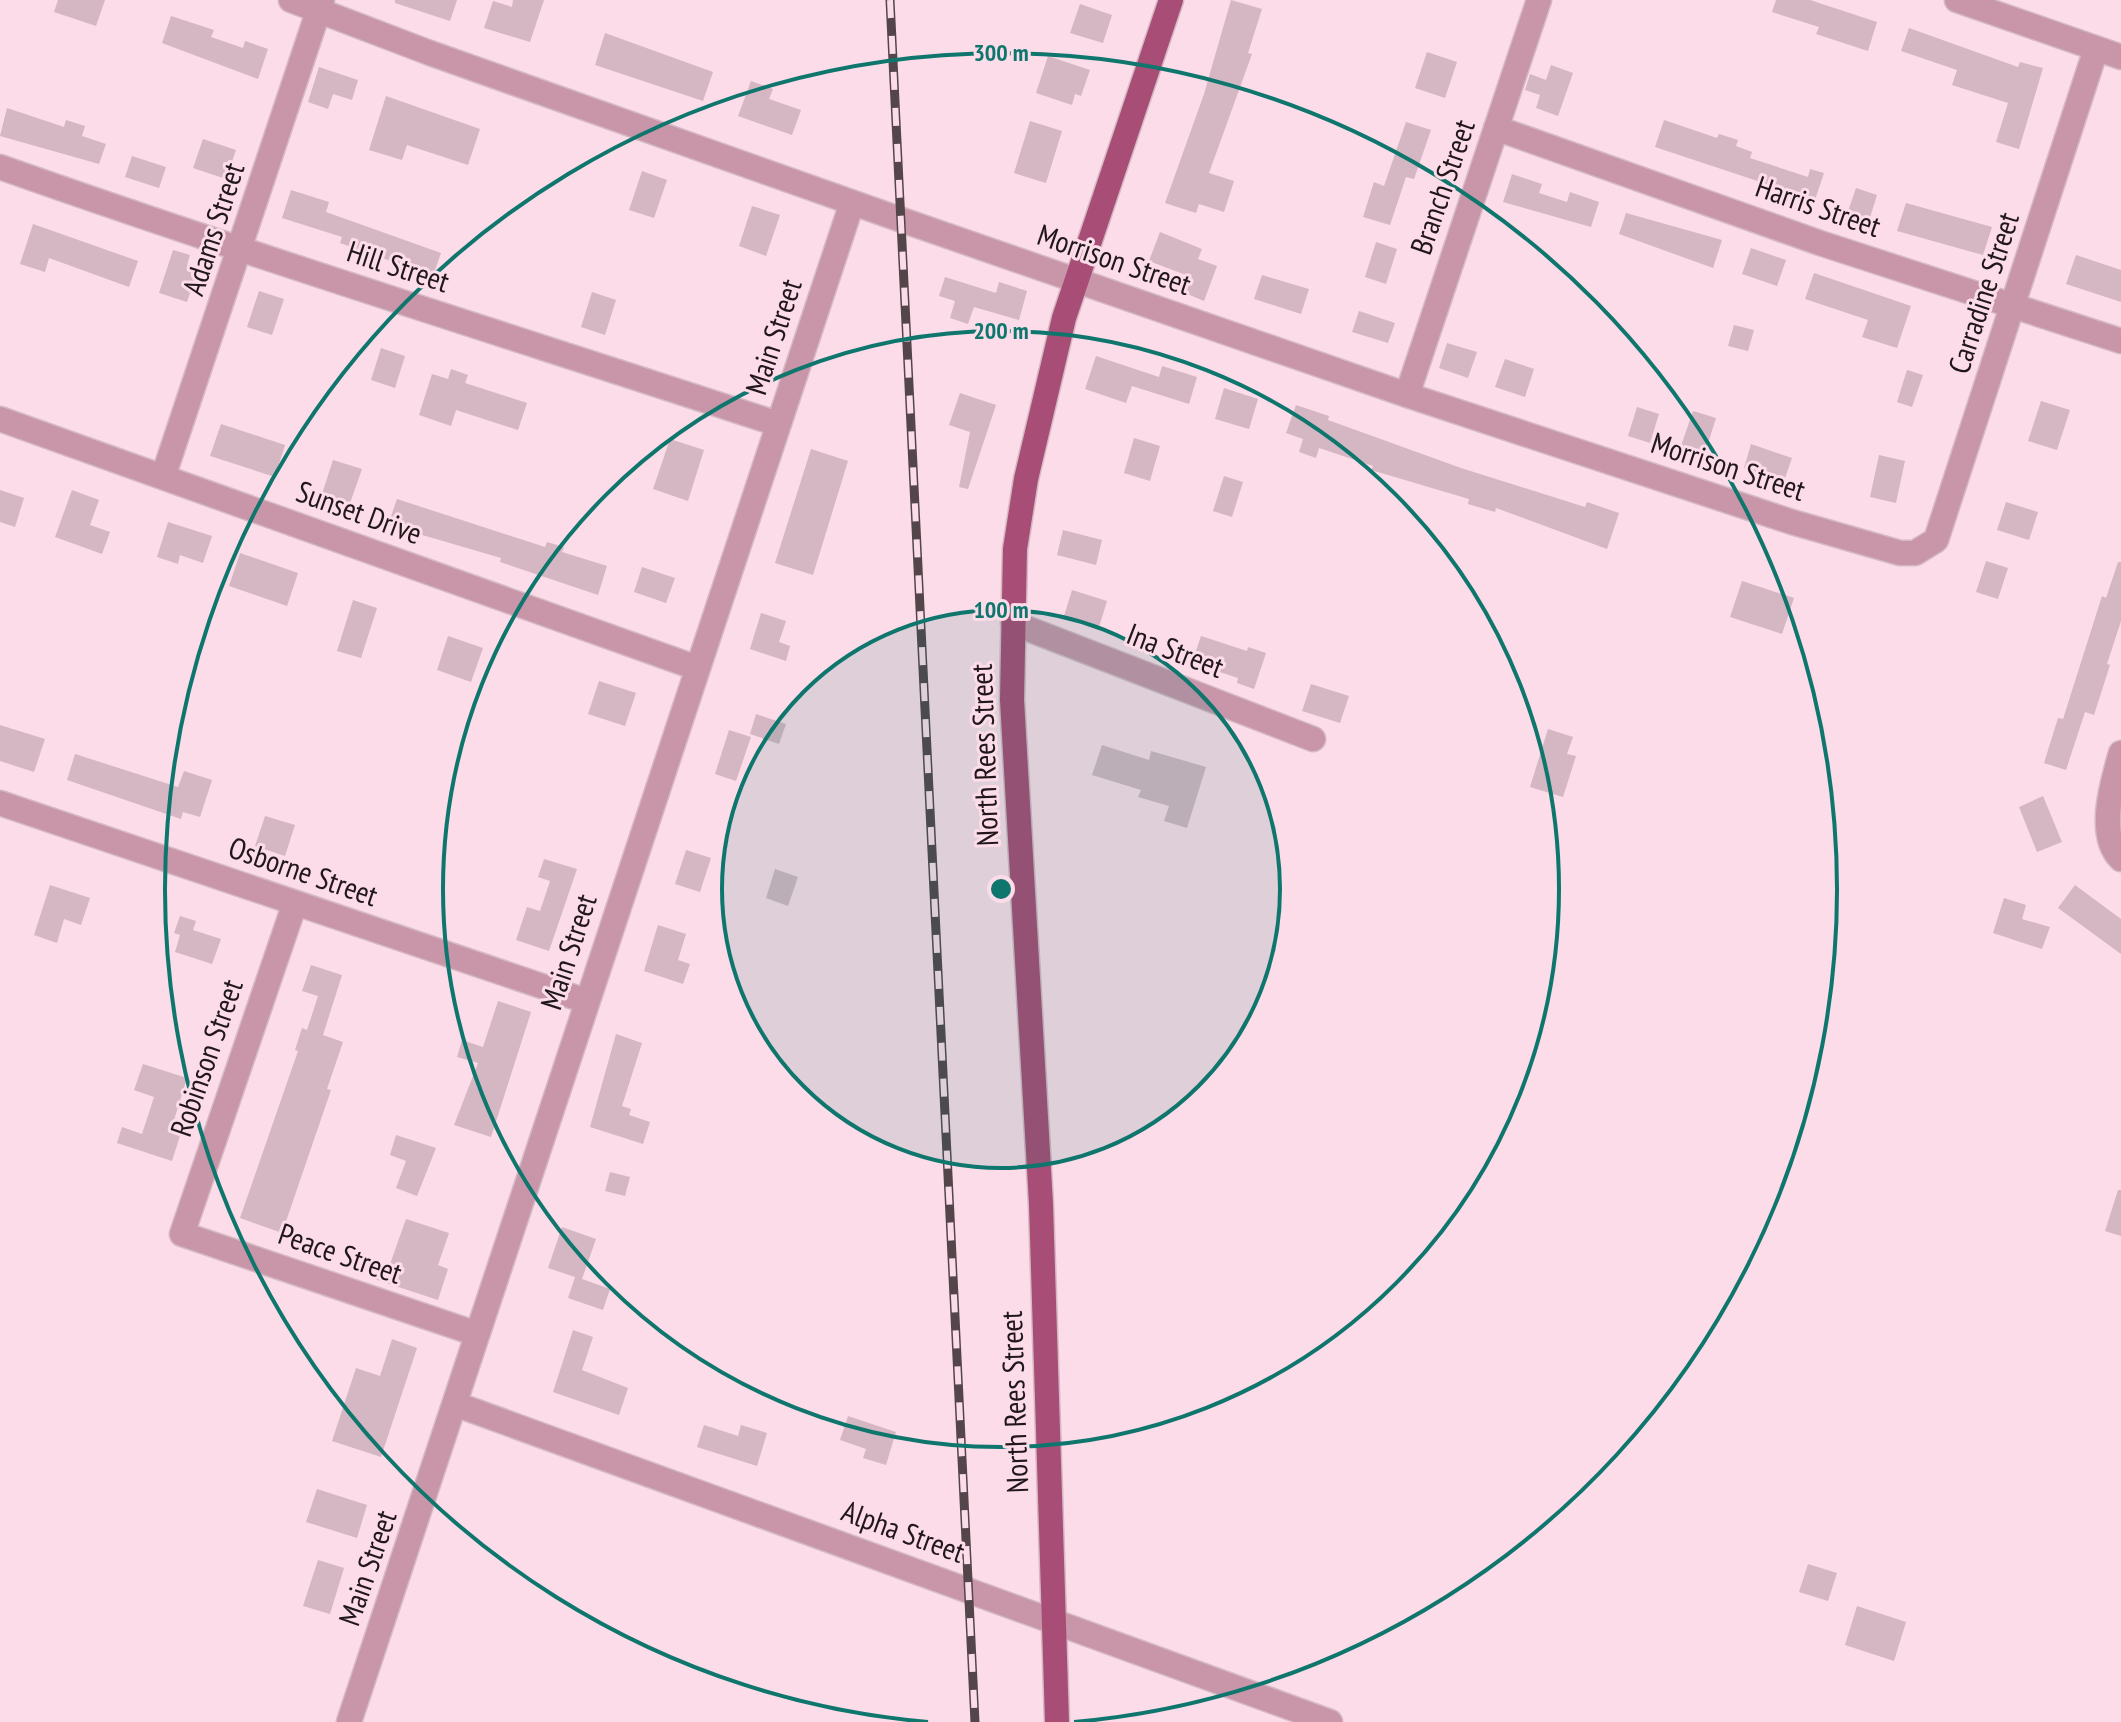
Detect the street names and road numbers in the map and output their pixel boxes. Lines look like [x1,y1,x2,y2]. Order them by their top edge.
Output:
street label: Branch Street [1400,113,1483,259]
street label: Adams Street [173,157,253,300]
street label: Harris Street [1751,166,1887,245]
street label: Carradine Street [1938,206,2027,378]
street label: Morrison Street [1033,214,1197,303]
street label: Hill Street [342,231,455,301]
street label: Main Street [736,273,810,399]
street label: Morrison Street [1646,422,1811,509]
street label: Sunset Drive [291,471,428,552]
street label: Ina Street [1122,613,1230,686]
street label: North Rees Street [961,663,1006,847]
street label: Osborne Street [224,827,384,914]
street label: Main Street [531,888,605,1014]
street label: Robinson Street [161,973,251,1141]
street label: Peace Street [274,1213,408,1292]
street label: North Rees Street [991,1310,1036,1494]
street label: Alpha Street [837,1490,971,1571]
street label: Main Street [329,1504,405,1630]

